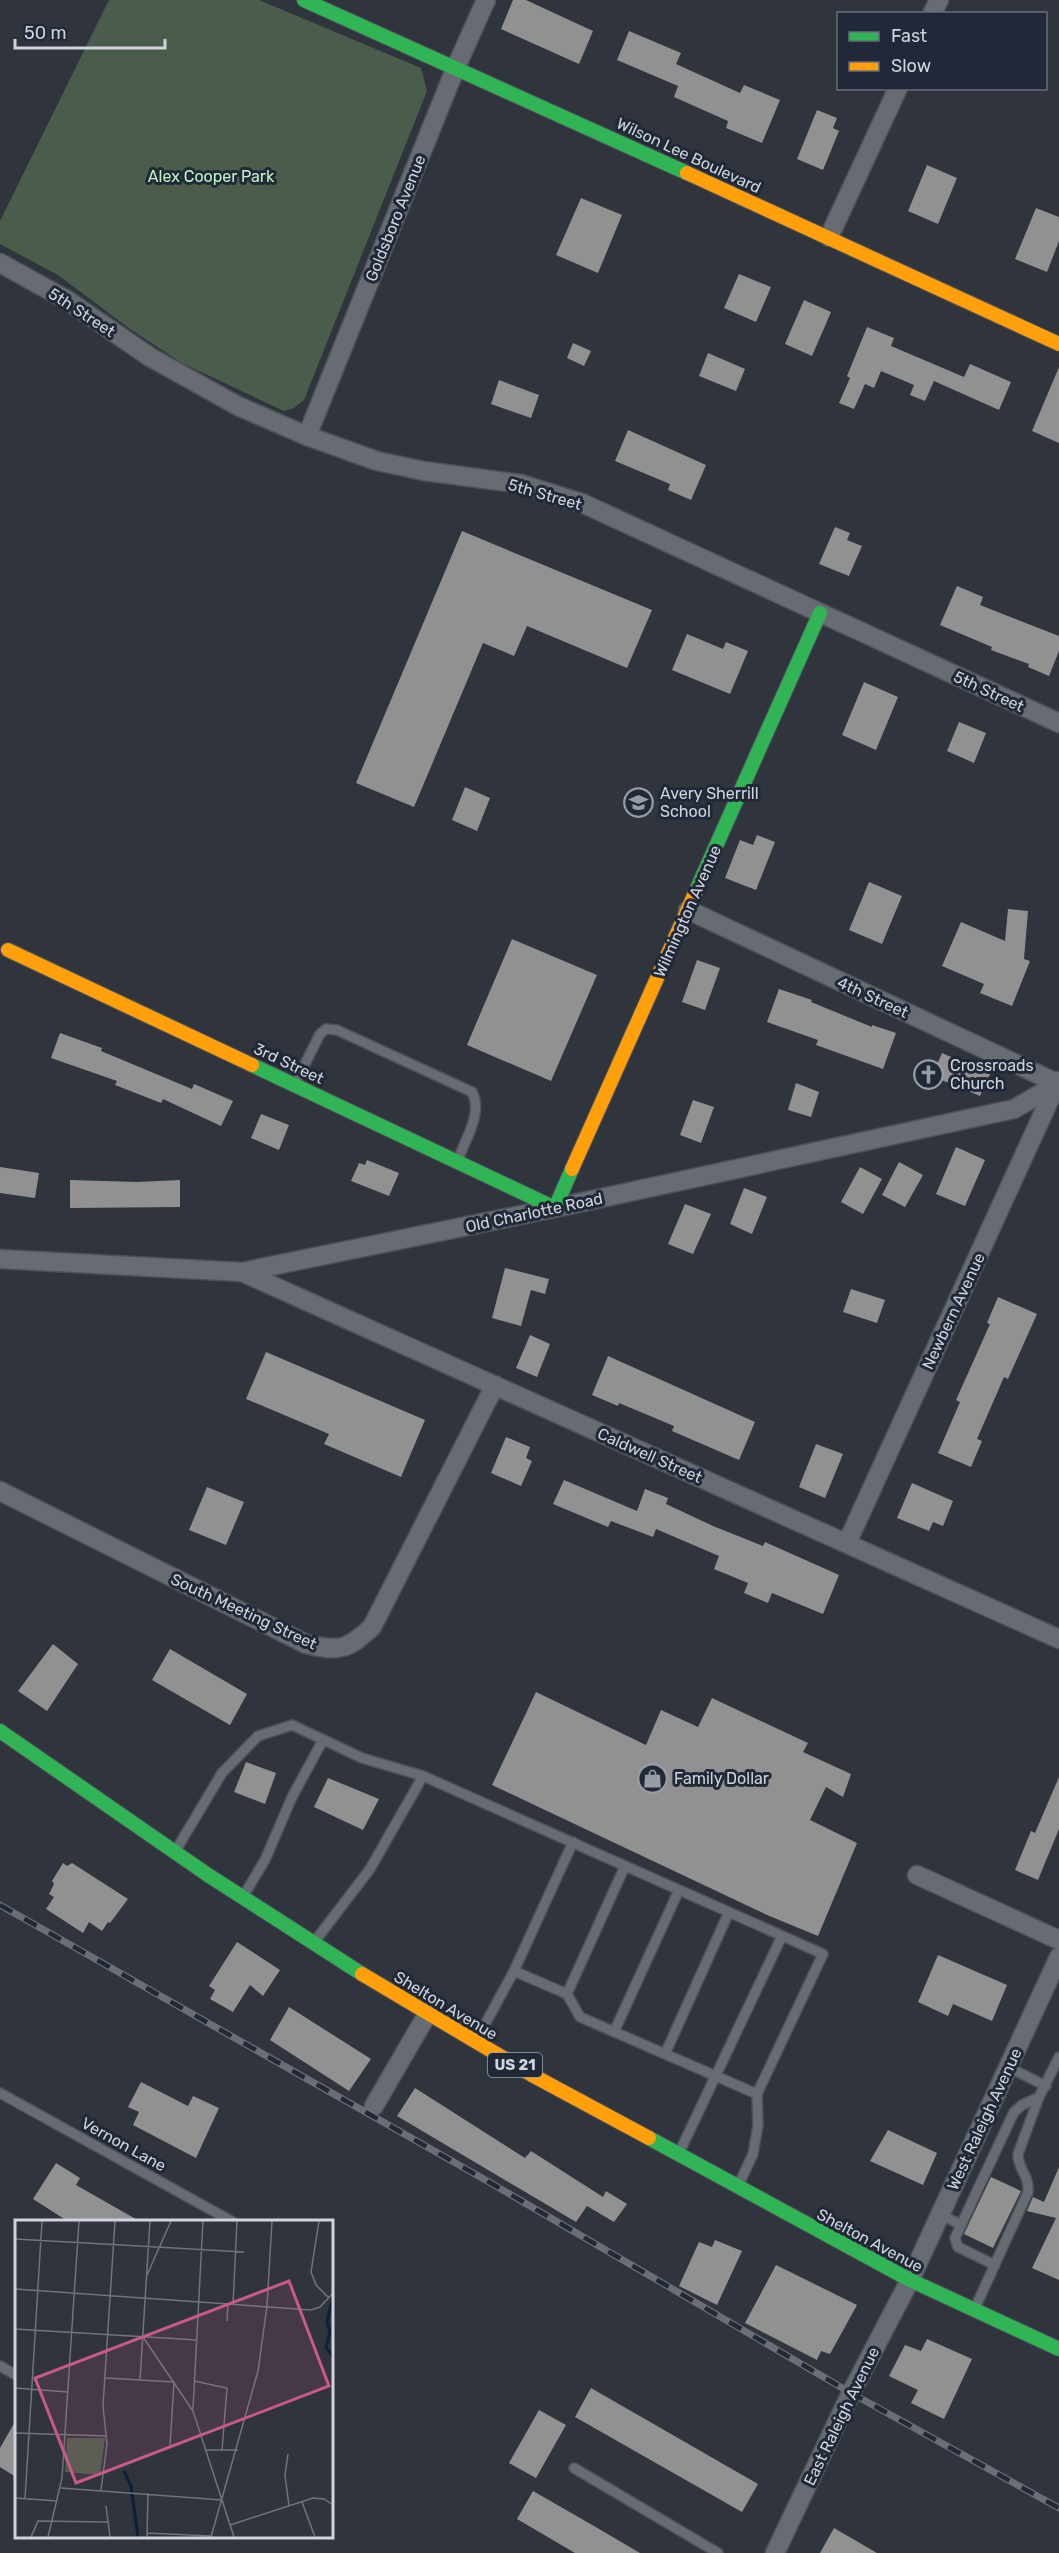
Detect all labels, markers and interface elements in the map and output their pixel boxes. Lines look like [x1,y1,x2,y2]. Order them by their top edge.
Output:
scale bar [15,12,165,50]
legend [837,12,1047,90]
text: 50 m [24,22,67,44]
text: Fast [891,25,927,47]
text: Slow [891,55,931,77]
street label: Wilson Lee Boulevard [614,114,764,197]
street label: Goldsboro Avenue [361,152,430,284]
park label: Alex Cooper Park [148,167,275,186]
street label: 5th Street [45,284,119,341]
street label: 5th Street [506,475,584,514]
street label: 5th Street [950,667,1027,716]
place label: Avery Sherrill School [660,784,759,821]
school or university icon: Avery Sherrill School [623,786,655,818]
street label: Wilmington Avenue [650,842,725,980]
street label: 4th Street [834,973,911,1022]
street label: 3rd Street [251,1039,327,1088]
place label: Crossroads Church [950,1056,1034,1093]
church icon: Crossroads Church [913,1058,945,1090]
street label: Old Charlotte Road [464,1189,604,1236]
street label: Newbern Avenue [918,1250,989,1373]
street label: Caldwell Street [595,1424,705,1487]
street label: South Meeting Street [168,1569,320,1654]
shop icon: Family Dollar [637,1762,669,1794]
place label: Family Dollar [674,1769,769,1788]
street label: Shelton Avenue [391,1967,501,2044]
street label: West Raleigh Avenue [943,2045,1026,2193]
road number: US 21 [488,2053,542,2077]
street label: Vernon Lane [78,2113,169,2175]
street label: Shelton Avenue [814,2205,926,2276]
inset map [15,2220,333,2538]
street label: East Raleigh Avenue [800,2344,883,2489]

